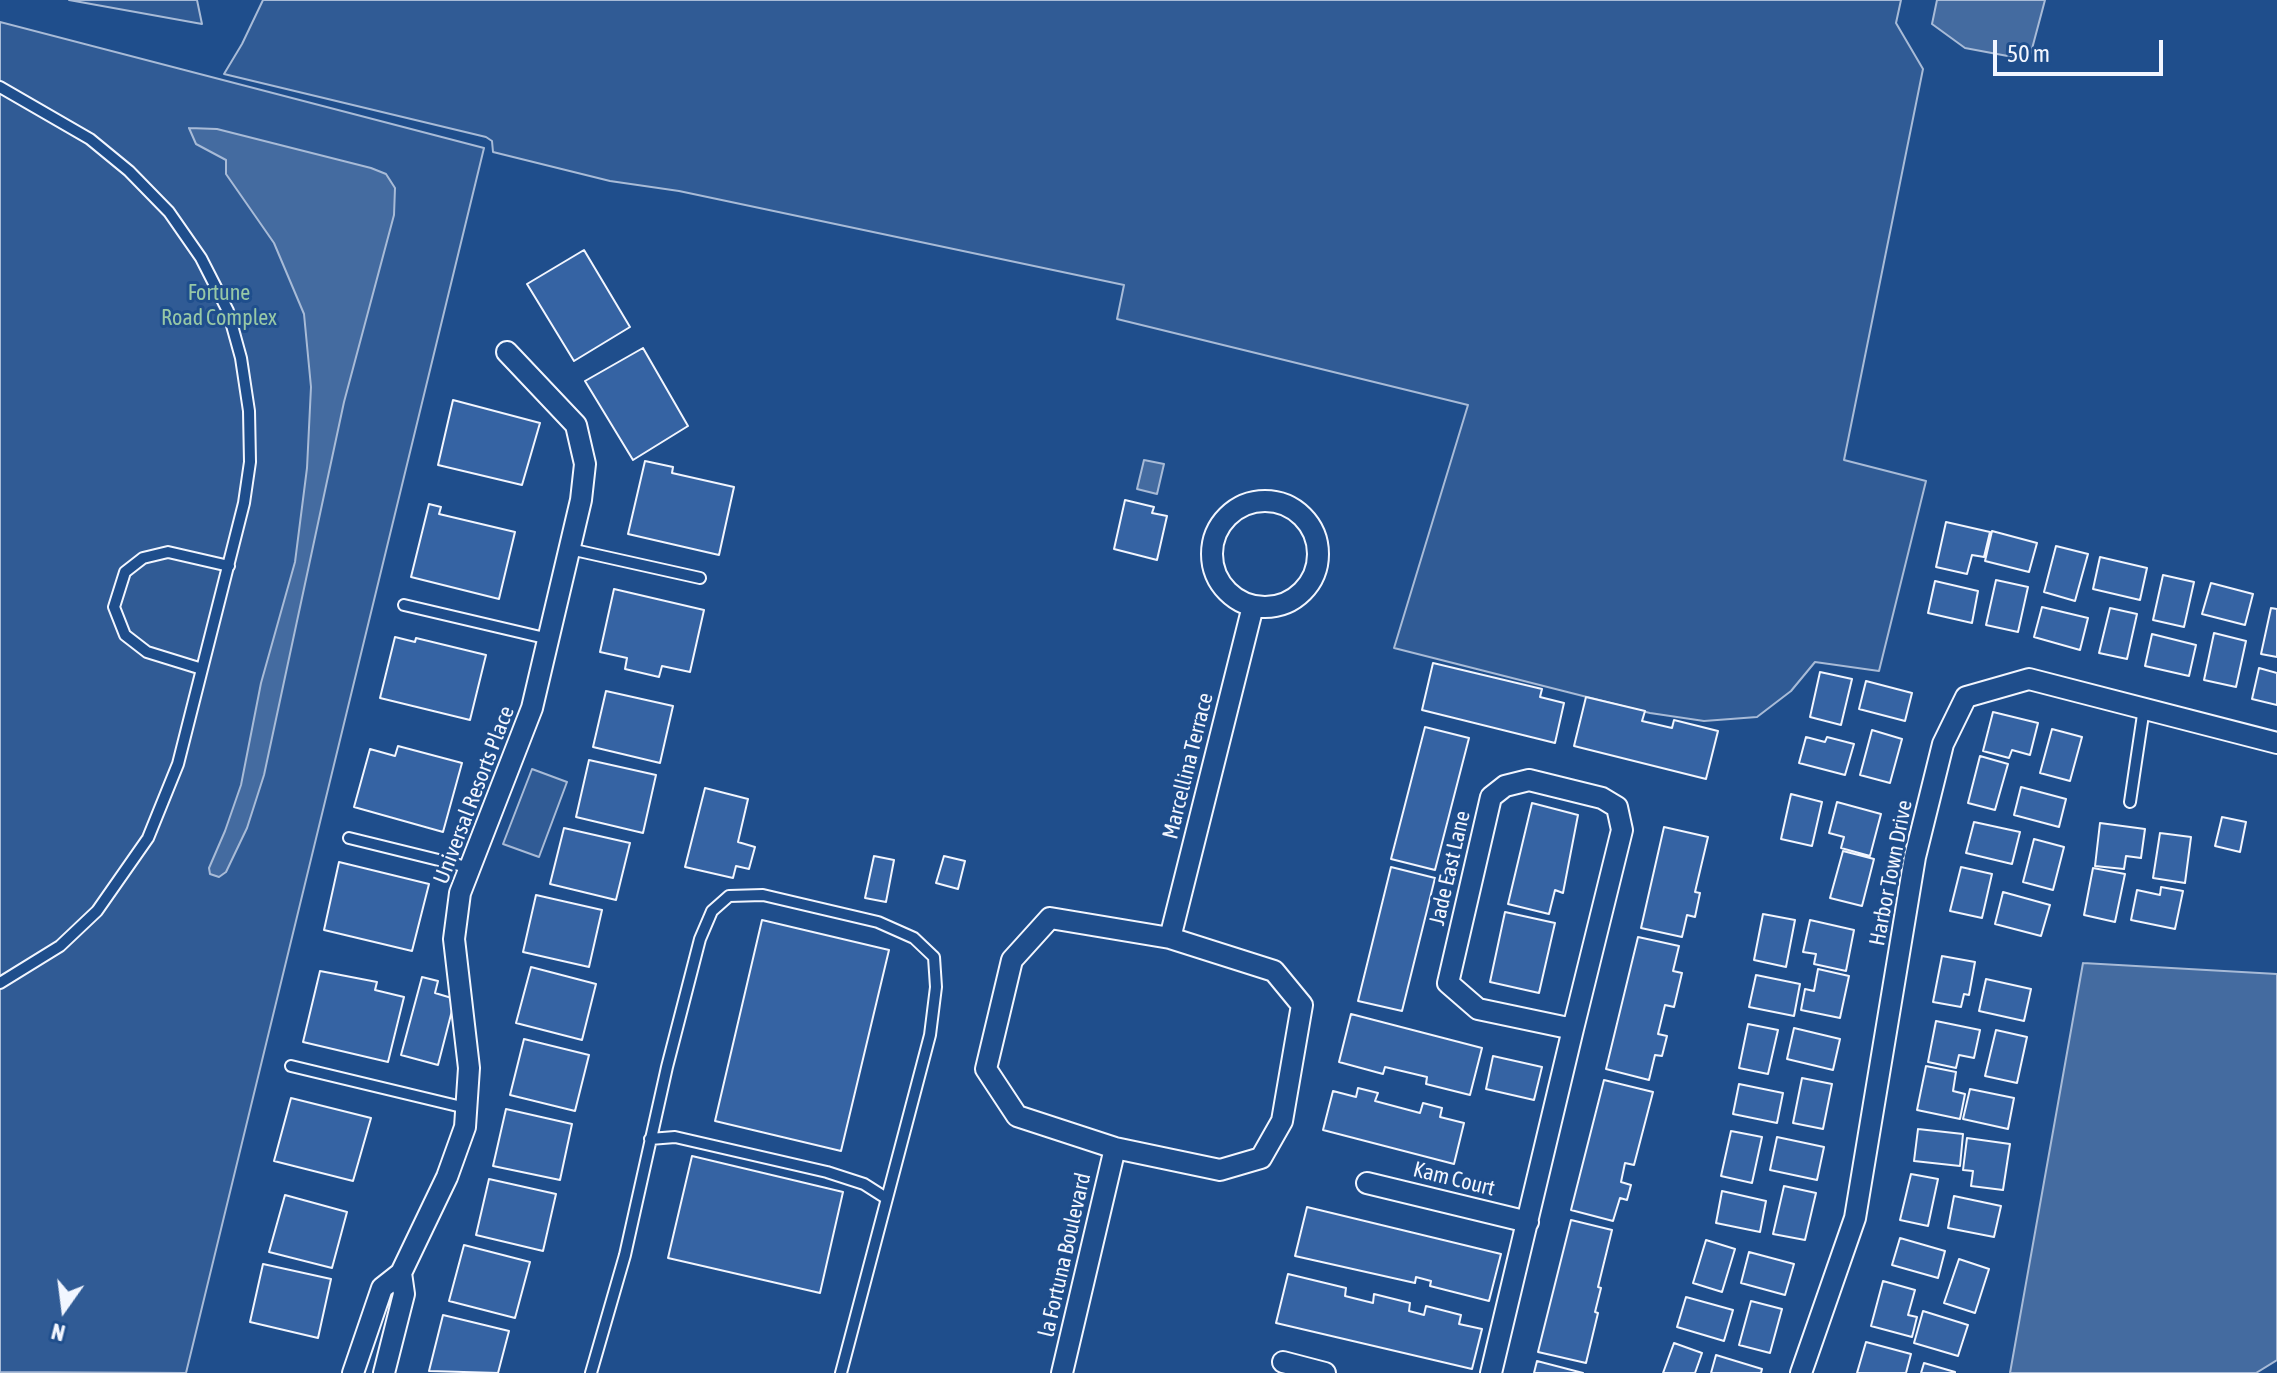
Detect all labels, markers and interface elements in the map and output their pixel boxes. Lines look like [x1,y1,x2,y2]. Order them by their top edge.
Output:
scale bar [1997,24,2167,74]
text: 50 m [2007,40,2050,67]
park label: Fortune Road Complex [161,280,277,332]
street label: Marcellina Terrace [1157,690,1219,842]
street label: Universal Resorts Place [428,702,520,888]
street label: Harbor Town Drive [1864,798,1918,948]
street label: Jade East Lane [1424,808,1476,928]
street label: Kam Court [1411,1156,1497,1202]
street label: la Fortuna Boulevard [1033,1170,1097,1340]
north arrow [24,1269,104,1349]
text: N [49,1318,68,1346]

